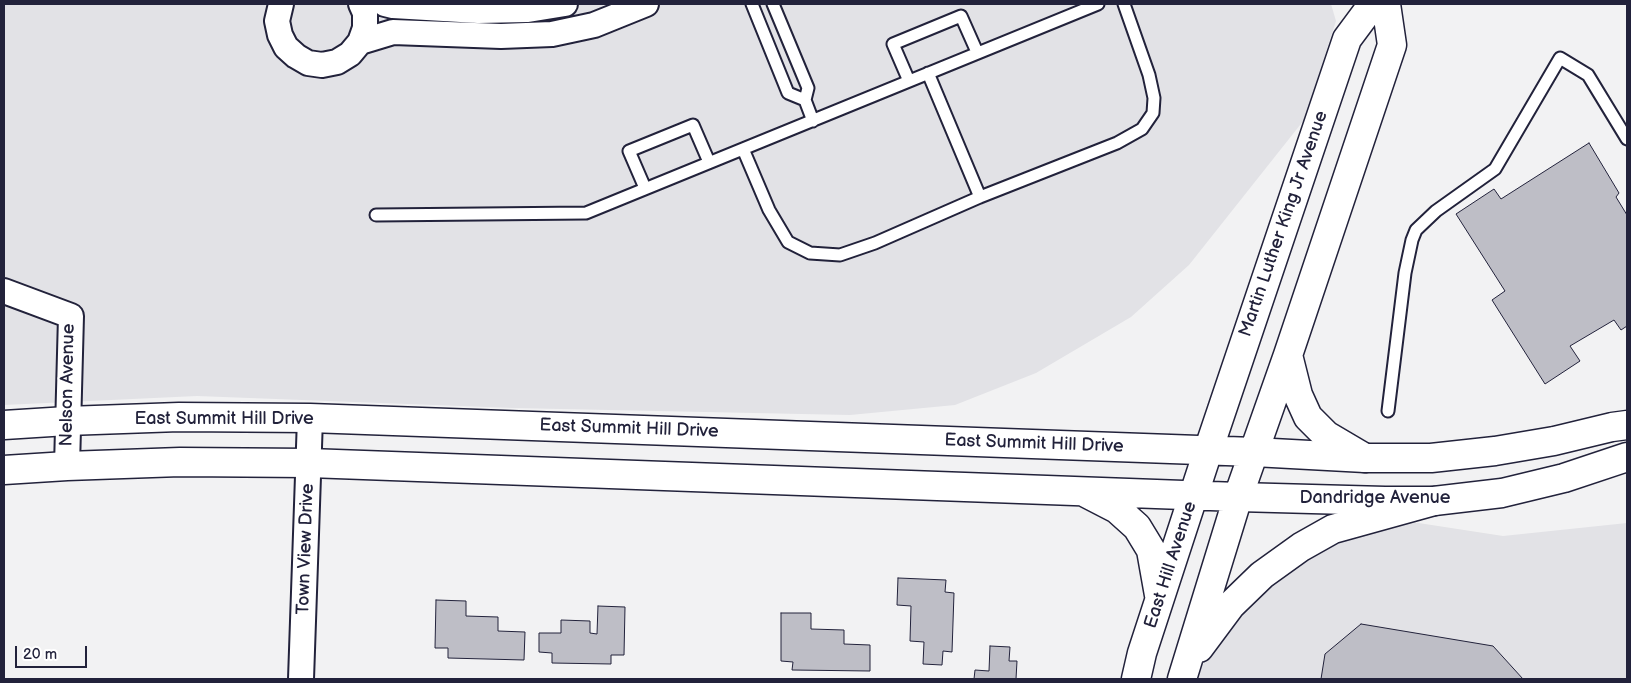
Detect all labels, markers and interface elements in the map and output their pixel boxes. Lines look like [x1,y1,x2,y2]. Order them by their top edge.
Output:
street label: Martin Luther King Jr Avenue [1235,108,1333,340]
street label: Nelson Avenue [56,323,80,447]
street label: East Summit Hill Drive [134,408,314,430]
street label: East Summit Hill Drive [539,415,719,443]
street label: East Summit Hill Drive [944,430,1124,458]
street label: Town View Drive [293,483,319,615]
street label: Dandridge Avenue [1300,487,1450,509]
street label: East Hill Avenue [1140,499,1202,631]
scale bar [18,636,90,668]
text: 20 m [23,645,57,664]

